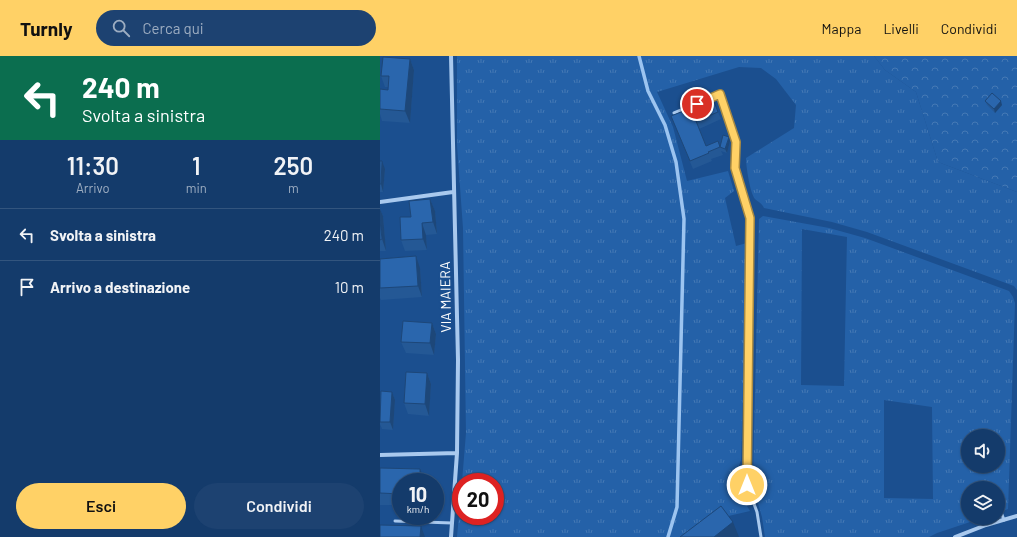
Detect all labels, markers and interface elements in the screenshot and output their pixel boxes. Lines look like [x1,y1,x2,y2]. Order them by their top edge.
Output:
search box [96,10,376,46]
text: Turnly [20,17,72,40]
icon: search [110,17,132,39]
text: Cerca qui [142,19,204,37]
text: Mappa [822,20,861,37]
text: Livelli [883,20,919,37]
text: Condividi [941,20,997,37]
text: 240 m [82,70,160,104]
icon: left [16,72,68,124]
pin [680,87,714,121]
icon: arrive [686,93,708,115]
text: Svolta a sinistra [82,104,205,126]
text: 11:30 [67,151,119,180]
text: 1 [192,151,200,180]
text: 250 [274,151,313,180]
text: Arrivo [76,180,110,196]
text: min [186,180,207,196]
text: m [288,180,299,196]
icon: left [16,224,38,246]
text: Svolta a sinistra [50,226,156,244]
text: 240 m [324,226,364,244]
street label: VIA MAIERA [436,261,454,333]
icon: arrive [16,276,38,298]
text: Arrivo a destinazione [50,278,190,296]
text: 10 m [335,278,364,296]
map controls [961,429,1005,525]
button: sound [961,429,1005,473]
position arrow [726,464,768,506]
speed limit sign: 20 [452,473,504,525]
button: layers [961,481,1005,525]
text: 10 [409,482,427,506]
button: Esci [16,483,186,529]
button: Condividi [194,483,364,529]
text: km/h [407,503,429,515]

